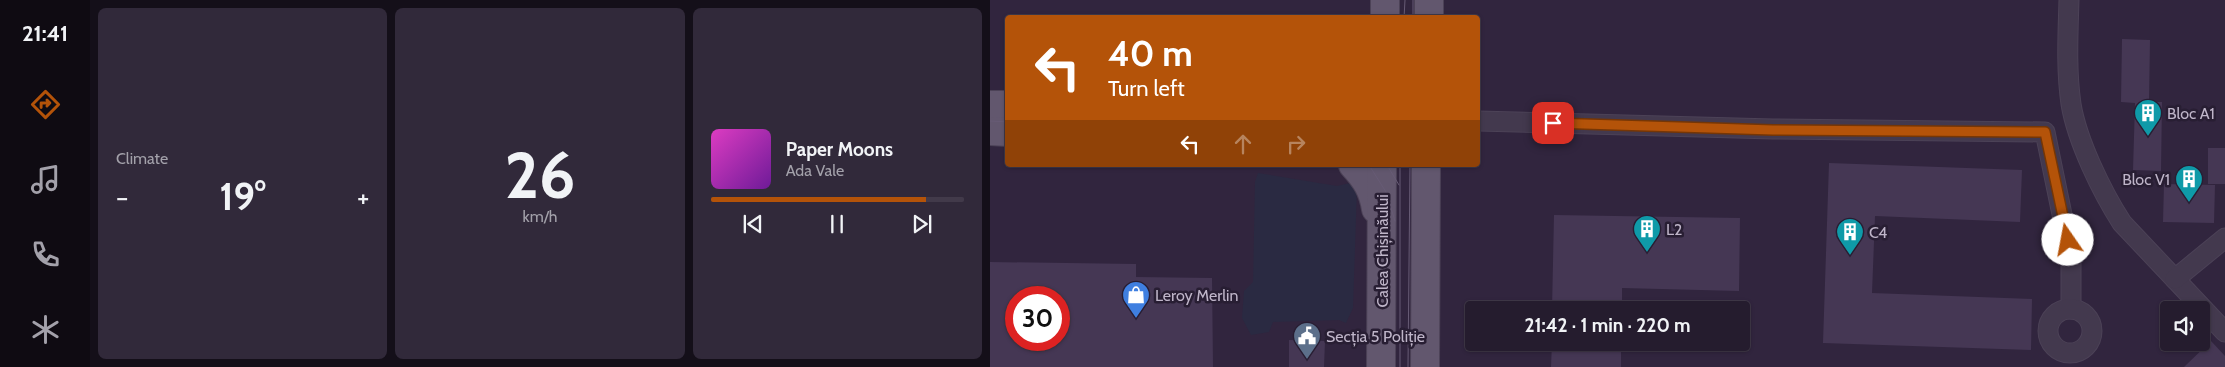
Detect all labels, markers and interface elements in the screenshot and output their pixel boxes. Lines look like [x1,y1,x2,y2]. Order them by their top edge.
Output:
text: 21:41 [22,20,68,47]
text: 40 m [1108,32,1193,75]
icon: left [1025,35,1090,100]
text: Turn left [1108,75,1185,102]
icon: directions [28,87,63,122]
building icon: Bloc A1 [2133,98,2163,137]
pin [1532,102,1574,144]
place label: Bloc A1 [2167,104,2215,123]
icon: arrive [1539,109,1567,137]
icon: left [1176,130,1204,158]
icon: ahead [1229,130,1257,158]
icon: right [1282,130,1310,158]
text: 26 [505,135,575,214]
text: Paper Moons [786,138,893,161]
text: Climate [116,149,168,168]
text: Ada Vale [786,161,844,180]
icon: music [28,162,63,197]
building icon: Bloc V1 [2174,164,2204,203]
place label: Bloc V1 [2122,170,2170,189]
text: 19° [219,173,266,220]
text: − [116,180,128,214]
text: + [357,180,369,214]
street label: Calea Chișinăului [1373,194,1393,308]
text: km/h [522,207,558,226]
icon: previous [739,210,767,238]
icon: pause [823,210,851,238]
icon: next [908,210,936,238]
position arrow [2041,213,2093,265]
building icon: L2 [1632,214,1662,253]
building icon: C4 [1835,217,1865,256]
place label: L2 [1666,220,1682,239]
place label: C4 [1869,223,1887,242]
icon: phone [28,237,63,272]
shop icon: Leroy Merlin [1121,280,1151,319]
speed limit sign: 30 [1005,286,1070,351]
place label: Leroy Merlin [1155,286,1238,305]
map controls [2160,301,2210,351]
button: sound [2160,301,2210,351]
icon: climate [28,312,63,347]
text: 21:42 · 1 min · 220 m [1524,314,1691,337]
public building icon: Secția 5 Poliție [1292,321,1322,360]
place label: Secția 5 Poliție [1326,327,1425,347]

